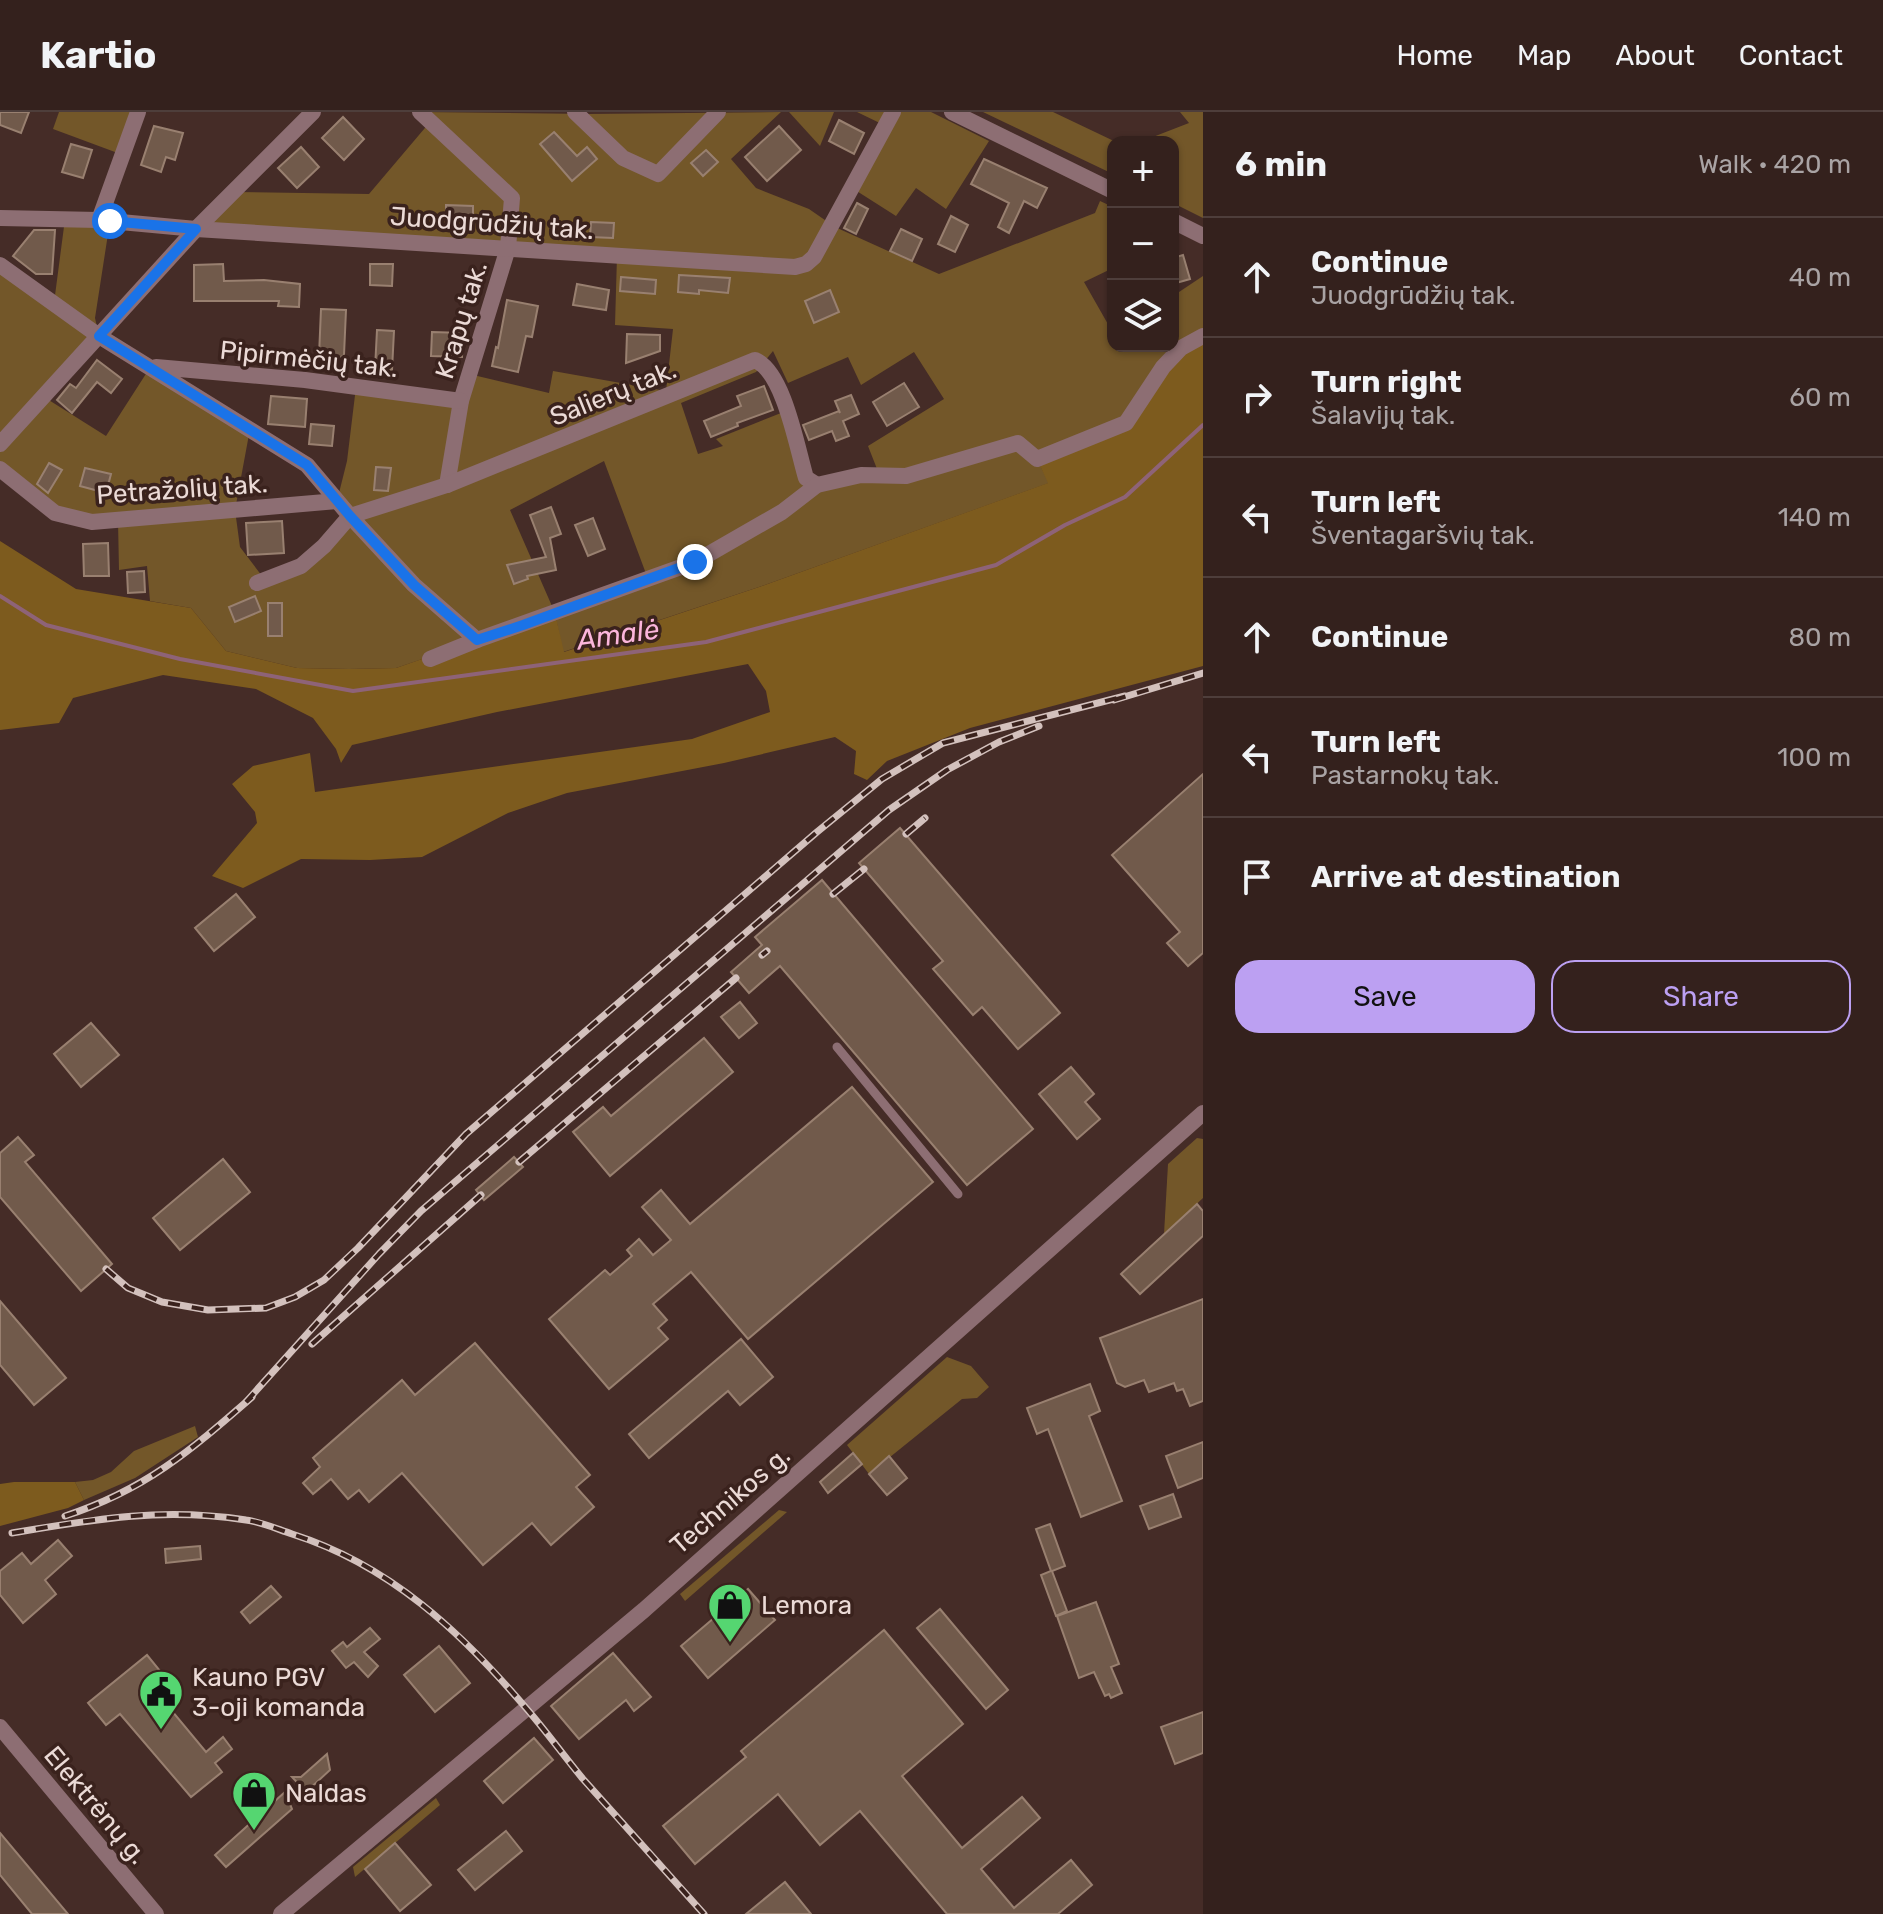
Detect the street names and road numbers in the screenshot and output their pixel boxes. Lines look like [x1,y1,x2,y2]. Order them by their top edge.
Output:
street label: Juodgrūdžių tak. [389,201,595,246]
street label: Krapų tak. [429,258,494,383]
street label: Pipirmėčių tak. [218,335,400,384]
street label: Salierų tak. [545,354,681,433]
street label: Petražolių tak. [95,468,269,511]
street label: Technikos g. [664,1440,797,1561]
street label: Elektrėnų g. [37,1740,154,1871]

